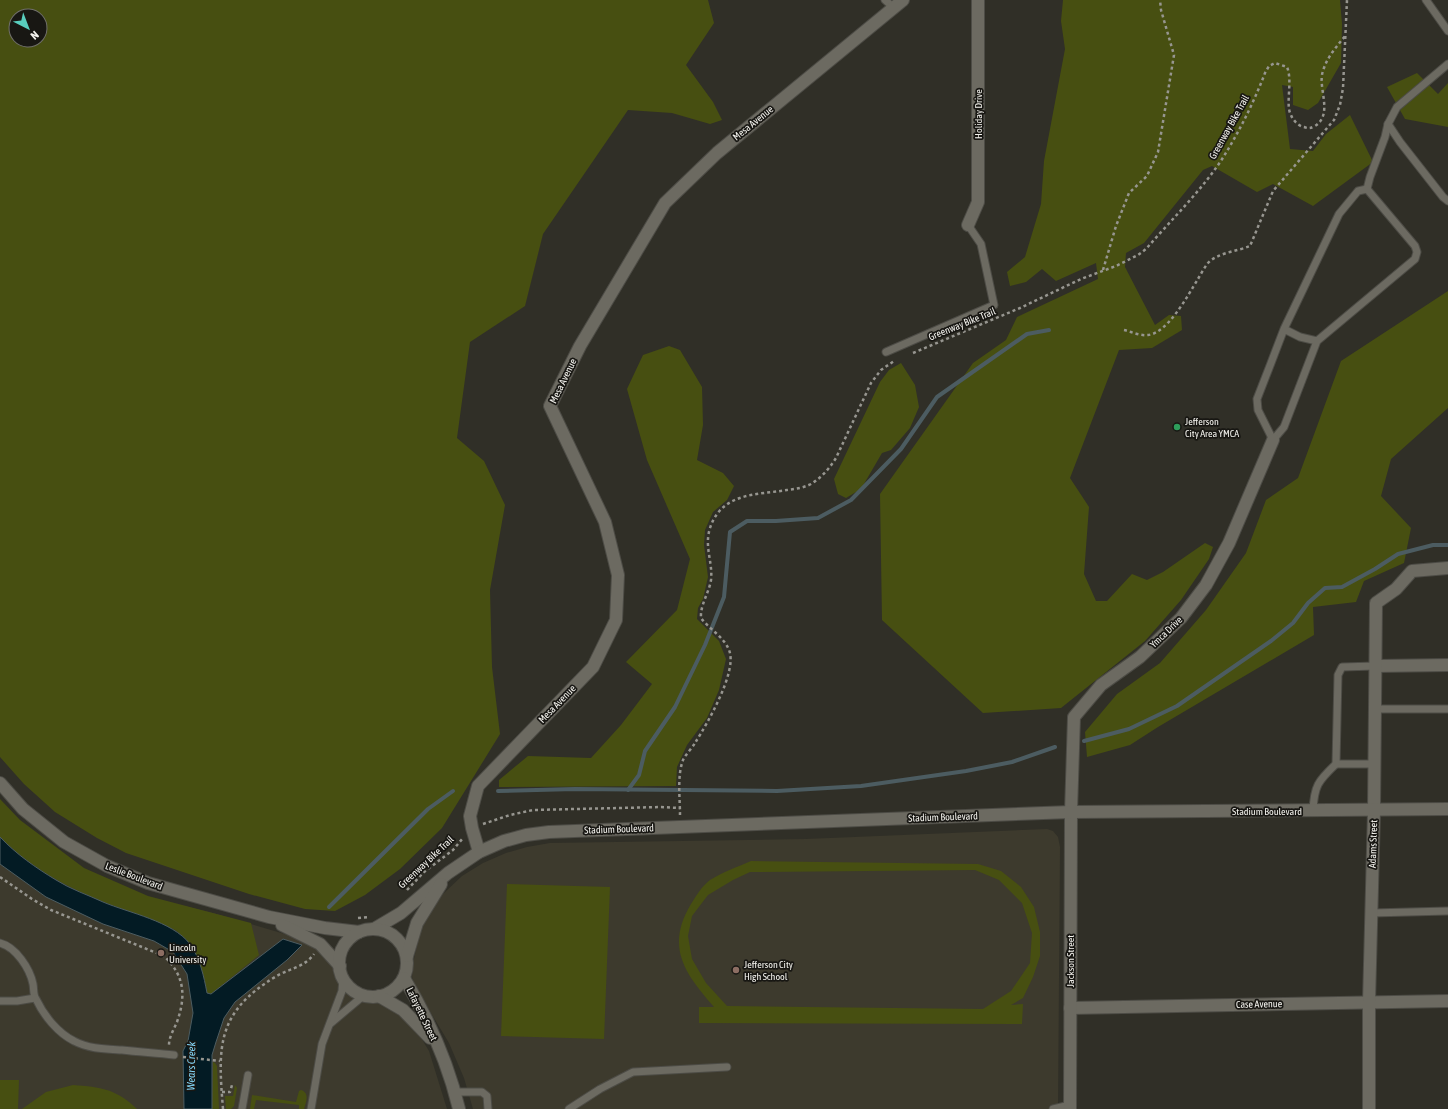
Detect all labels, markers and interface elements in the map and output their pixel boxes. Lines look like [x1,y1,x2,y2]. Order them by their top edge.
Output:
north arrow [8,8,48,48]
text: N [28,29,41,42]
street label: Holiday Drive [973,89,984,139]
street label: Greenway Bike Trail [1207,93,1251,161]
street label: Mesa Avenue [731,103,776,143]
street label: Greenway Bike Trail [927,305,997,342]
street label: Mesa Avenue [547,356,579,405]
place label: Jefferson City Area YMCA [1185,416,1239,439]
marker: Jefferson City Area YMCA [1172,422,1182,432]
street label: Ymca Drive [1148,614,1185,650]
street label: Mesa Avenue [536,682,578,725]
street label: Stadium Boulevard [1232,806,1302,817]
street label: Stadium Boulevard [908,810,978,824]
street label: Adams Street [1367,820,1379,868]
street label: Stadium Boulevard [584,822,654,836]
street label: Greenway Bike Trail [396,833,456,890]
street label: Leslie Boulevard [104,860,164,892]
street label: Jackson Street [1065,935,1076,987]
place label: Lincoln University [169,942,206,965]
marker: Lincoln University [156,948,166,958]
place label: Jefferson City High School [744,959,793,982]
marker: Jefferson City High School [731,965,741,975]
street label: Lafayette Street [404,986,440,1043]
street label: Case Avenue [1236,998,1283,1010]
water label: Wears Creek [185,1041,197,1090]

